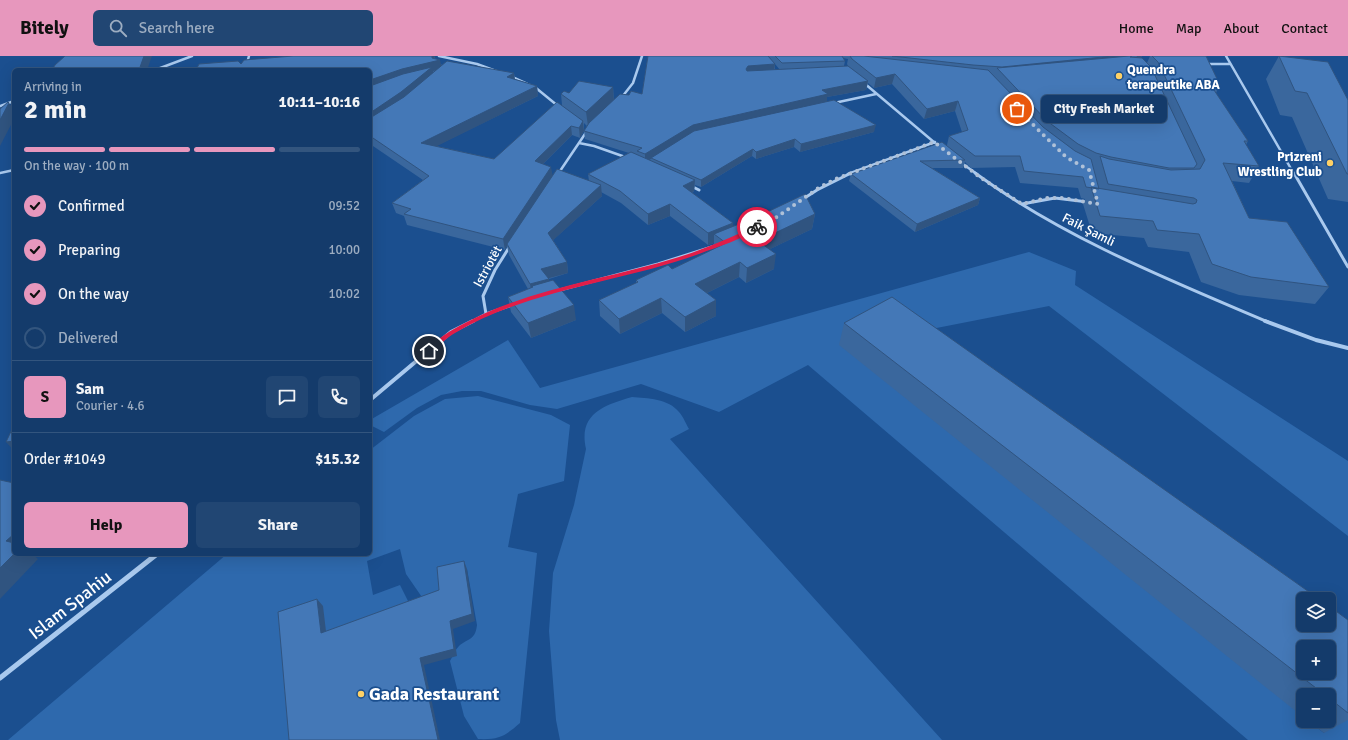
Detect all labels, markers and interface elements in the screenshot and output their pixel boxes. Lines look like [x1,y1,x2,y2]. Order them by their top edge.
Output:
search box [93,10,373,46]
text: Bitely [20,16,69,40]
icon: search [107,17,129,39]
text: Search here [139,19,214,37]
text: Home [1119,20,1154,37]
text: Map [1176,20,1201,37]
text: About [1223,20,1259,37]
text: Contact [1281,20,1328,37]
place label: Quendra terapeutike ABA [1126,62,1220,93]
marker: Quendra terapeutike ABA [1114,71,1124,81]
text: Arriving in [24,79,82,95]
pin [1000,92,1034,126]
text: 10:11–10:16 [279,93,360,111]
text: 2 min [24,94,87,126]
callout: City Fresh Market [1041,95,1167,123]
icon: bag [1006,98,1028,120]
text: City Fresh Market [1054,101,1154,117]
place label: Prizreni Wrestling Club [1238,149,1322,180]
text: On the way · 100 m [24,158,129,174]
marker: Prizreni Wrestling Club [1325,158,1335,168]
icon: check [24,195,46,217]
text: Confirmed [58,197,125,215]
text: 09:52 [328,198,360,214]
courier [737,207,777,247]
street label: Faik Şamli [1059,210,1118,250]
icon: bike [746,216,768,238]
icon: check [24,239,46,261]
text: Preparing [58,241,121,259]
text: 10:00 [328,242,360,258]
street label: Istriotët [470,243,506,290]
icon: check [24,283,46,305]
text: On the way [58,285,129,303]
text: 10:02 [328,286,360,302]
text: Delivered [58,329,118,347]
pin [412,334,446,368]
icon: home [418,340,440,362]
button: chat [266,376,308,418]
button: phone [318,376,360,418]
text: Sam [76,380,104,398]
text: S [41,388,49,406]
text: Courier · 4.6 [76,398,145,414]
text: Order #1049 [24,450,106,468]
text: $15.32 [315,450,360,468]
button: Help [24,502,188,548]
button: Share [196,502,360,548]
street label: Islam Spahiu [24,566,116,644]
map controls [1296,592,1336,728]
button: layers [1296,592,1336,632]
button: + [1296,640,1336,680]
place label: Gada Restaurant [369,683,499,705]
button: − [1296,688,1336,728]
marker: Gada Restaurant [356,689,366,699]

